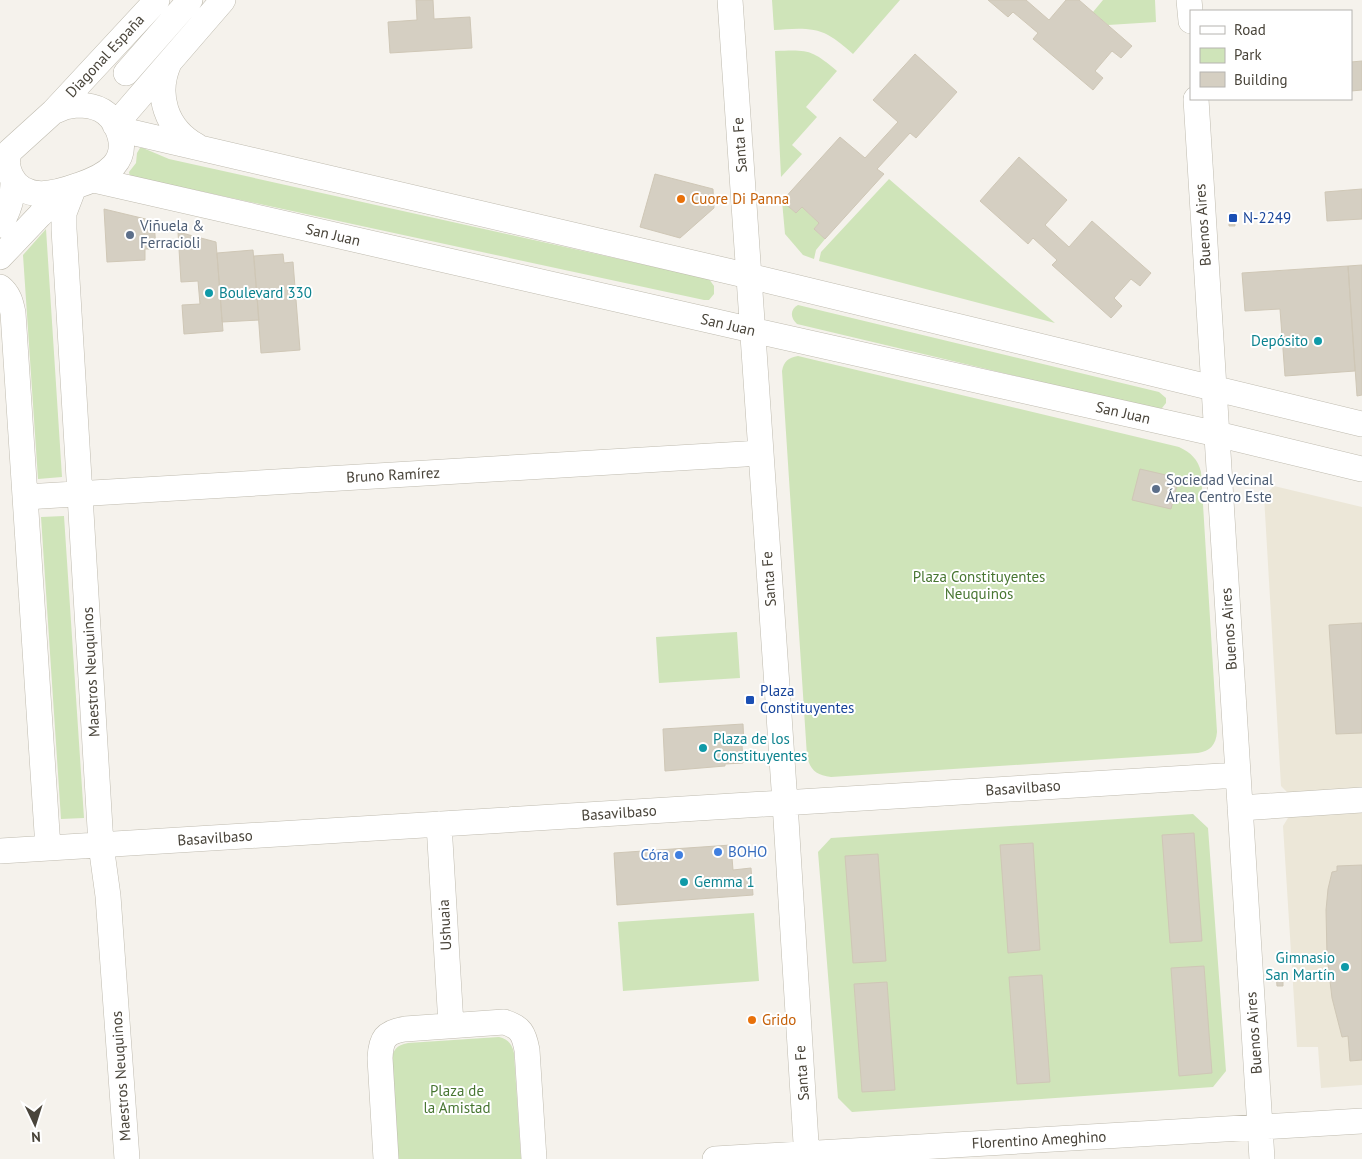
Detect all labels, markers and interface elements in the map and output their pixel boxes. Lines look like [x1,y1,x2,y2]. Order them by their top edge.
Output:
street label: Diagonal España [61,10,148,101]
legend [1190,10,1352,100]
text: Road [1234,20,1266,39]
text: Park [1234,45,1262,64]
text: Building [1234,70,1288,89]
street label: Santa Fe [728,117,751,173]
street label: Buenos Aires [1190,183,1215,267]
place label: Cuore Di Panna [691,189,789,208]
marker: Cuore Di Panna [675,193,687,205]
place label: N-2249 [1243,208,1291,227]
marker: N-2249 [1227,212,1239,224]
place label: Viñuela & Ferracioli [139,216,205,252]
street label: San Juan [304,219,362,250]
marker: Viñuela & Ferracioli [124,229,136,241]
place label: Boulevard 330 [219,283,312,302]
marker: Boulevard 330 [203,287,215,299]
street label: San Juan [699,309,757,340]
place label: Depósito [1251,331,1308,350]
marker: Depósito [1312,335,1324,347]
street label: San Juan [1094,397,1152,428]
street label: Bruno Ramírez [346,463,440,486]
place label: Sociedad Vecinal Área Centro Este [1166,470,1274,506]
marker: Sociedad Vecinal Área Centro Este [1150,483,1162,495]
street label: Santa Fe [757,551,780,607]
park label: Plaza Constituyentes Neuquinos [913,567,1045,603]
street label: Buenos Aires [1216,587,1241,671]
street label: Maestros Neuquinos [78,606,103,738]
place label: Plaza Constituyentes [760,681,854,717]
marker: Plaza Constituyentes [744,694,756,706]
place label: Plaza de los Constituyentes [713,729,807,765]
marker: Plaza de los Constituyentes [697,742,709,754]
street label: Basavilbaso [985,775,1061,800]
street label: Basavilbaso [581,800,657,825]
street label: Basavilbaso [177,825,253,850]
place label: BOHO [728,842,767,861]
place label: Córa [640,845,669,864]
marker: BOHO [712,846,724,858]
marker: Córa [673,849,685,861]
place label: Gemma 1 [694,872,755,891]
marker: Gemma 1 [678,876,690,888]
street label: Ushuaia [434,899,455,951]
place label: Gimnasio San Martín [1265,948,1335,984]
marker: Gimnasio San Martín [1339,961,1351,973]
street label: Buenos Aires [1241,991,1266,1075]
street label: Maestros Neuquinos [106,1010,135,1142]
place label: Grido [762,1010,796,1029]
marker: Grido [746,1014,758,1026]
street label: Santa Fe [790,1045,813,1101]
park label: Plaza de la Amistad [423,1081,491,1117]
north arrow [10,1099,60,1149]
street label: Florentino Ameghino [971,1126,1107,1153]
text: N [31,1128,41,1146]

